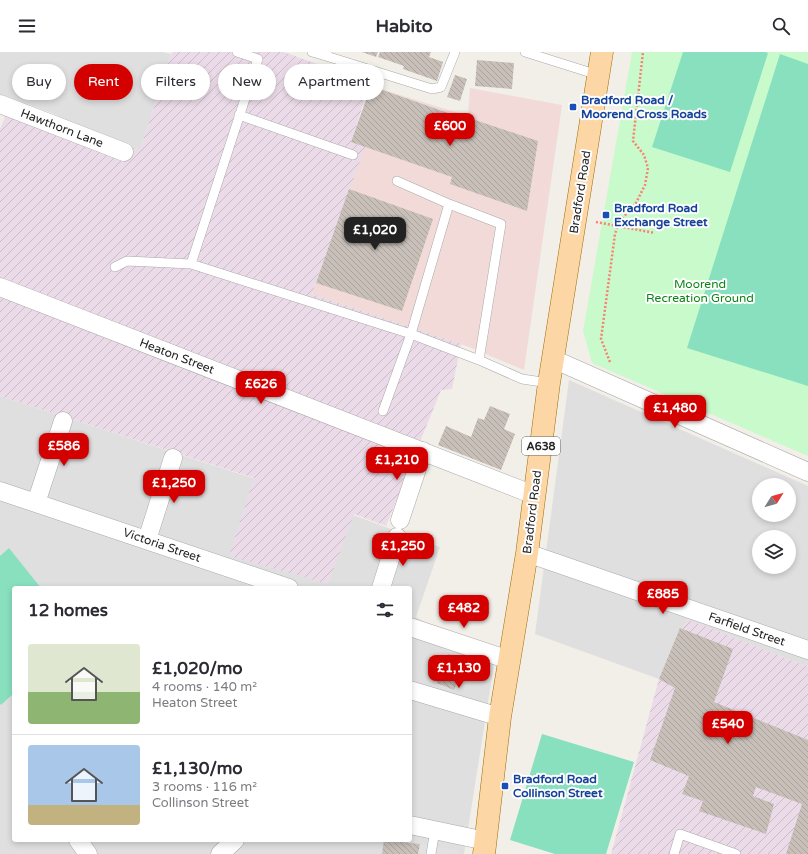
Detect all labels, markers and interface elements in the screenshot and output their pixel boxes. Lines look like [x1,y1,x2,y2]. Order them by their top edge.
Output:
icon: menu [16,15,38,37]
text: Habito [375,15,433,37]
icon: search [770,15,792,37]
chip: Buy [12,64,66,100]
chip: Rent [74,64,133,100]
chip: Filters [141,64,210,100]
chip: New [218,64,276,100]
chip: Apartment [284,64,384,100]
place label: Bradford Road / Moorend Cross Roads [581,93,707,121]
marker: Bradford Road / Moorend Cross Roads [568,102,578,112]
street label: Hawthorn Lane [19,106,106,150]
pin: £600 [426,113,474,147]
text: £600 [434,118,466,134]
street label: Bradford Road [567,149,593,235]
place label: Bradford Road Exchange Street [614,201,708,230]
marker: Bradford Road Exchange Street [601,210,611,220]
pin: £1,020 [342,217,408,251]
text: £1,020 [353,222,397,238]
park label: Moorend Recreation Ground [646,277,754,305]
street label: Heaton Street [138,335,217,377]
pin: £626 [237,371,285,405]
text: £626 [245,376,277,392]
pin: £1,480 [642,395,708,429]
text: £1,480 [653,400,697,416]
pin: £586 [40,433,88,467]
road number: A638 [522,437,560,455]
text: £586 [48,438,80,454]
pin: £1,210 [364,447,430,481]
text: £1,210 [375,452,419,468]
street label: Bradford Road [520,469,544,555]
pin: £1,250 [141,470,207,504]
text: £1,250 [152,475,196,491]
north arrow [752,478,796,522]
map controls [752,478,796,574]
street label: Victoria Street [121,525,203,565]
button: layers [752,530,796,574]
pin: £1,250 [370,533,436,567]
text: £1,250 [381,538,425,554]
pin: £885 [639,581,687,615]
text: £885 [647,586,679,602]
pin: £482 [440,595,488,629]
icon: filters [374,599,396,621]
text: 12 homes [28,600,108,621]
text: £482 [448,600,480,616]
street label: Farfield Street [707,609,788,649]
pin: £1,130 [426,655,492,689]
text: £1,020/mo [152,658,243,679]
icon: home [60,660,108,708]
text: £1,130 [437,660,481,676]
text: 4 rooms · 140 m² [152,679,257,695]
text: Heaton Street [152,695,237,711]
pin: £540 [704,711,752,745]
text: £540 [712,716,744,732]
text: £1,130/mo [152,758,243,779]
icon: home [60,761,108,809]
place label: Bradford Road Collinson Street [513,772,603,800]
text: 3 rooms · 116 m² [152,779,257,795]
marker: Bradford Road Collinson Street [500,781,510,791]
text: Collinson Street [152,795,249,811]

